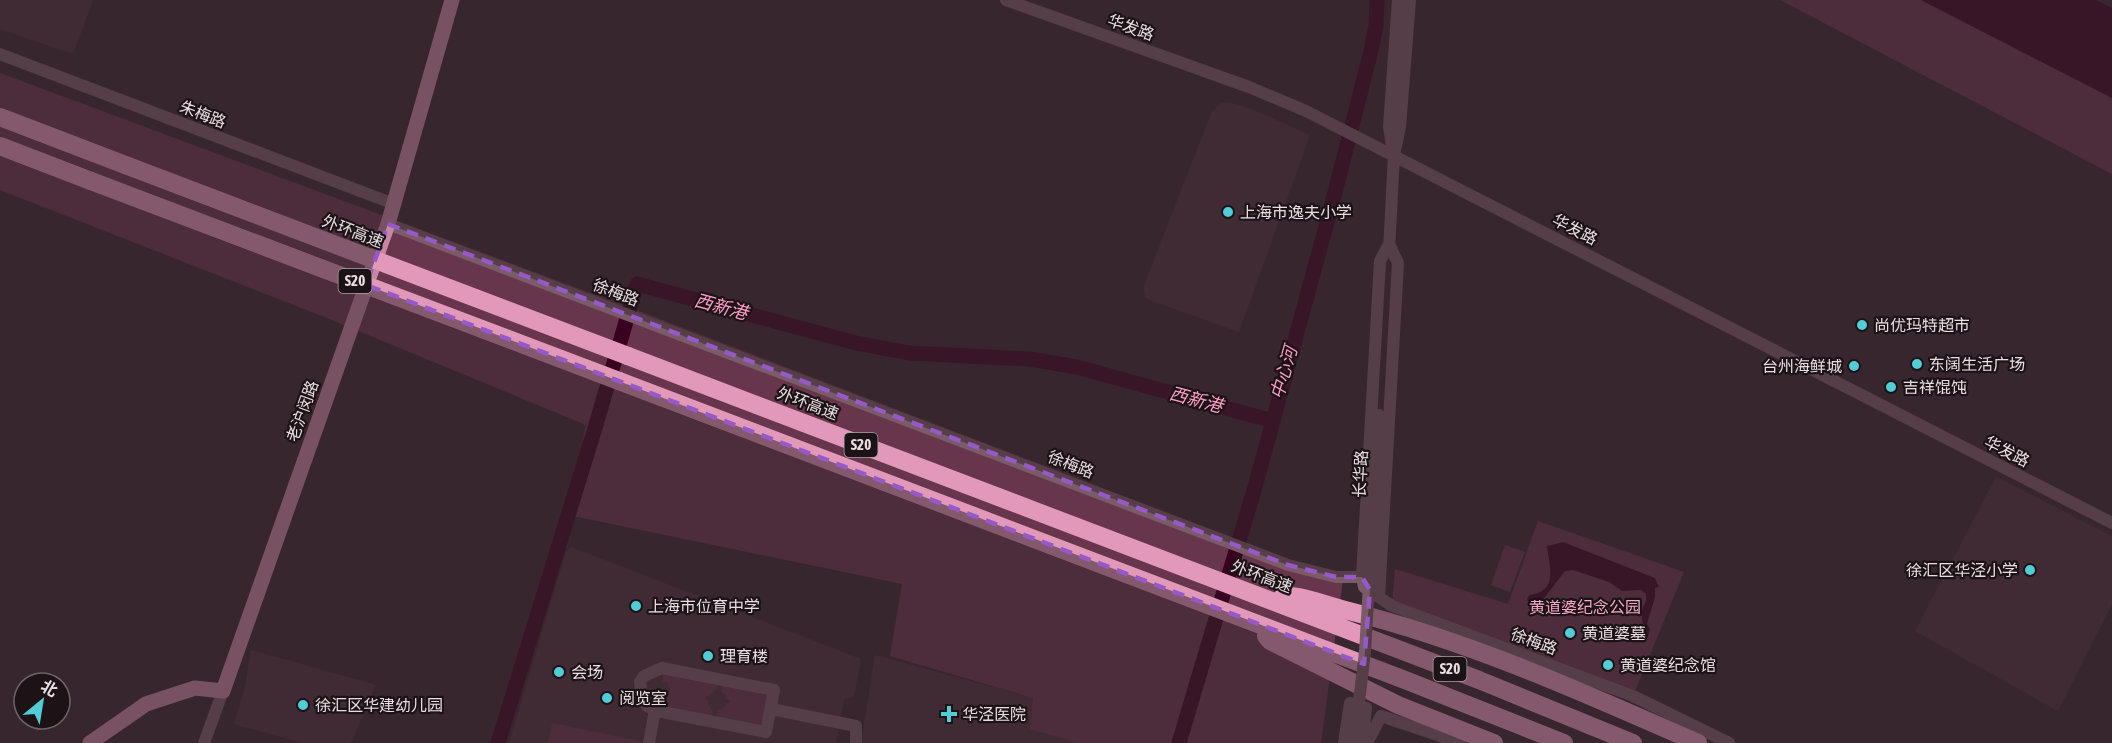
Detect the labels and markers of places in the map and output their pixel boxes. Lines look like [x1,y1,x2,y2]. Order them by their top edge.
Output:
place label: 上海市逸夫小学 [1240,203,1352,221]
marker: 上海市逸夫小学 [1221,205,1235,219]
place label: 尚优玛特超市 [1874,316,1970,334]
marker: 尚优玛特超市 [1855,318,1869,332]
place label: 东阔生活广场 [1929,355,2025,373]
place label: 台州海鲜城 [1762,357,1842,375]
marker: 东阔生活广场 [1910,357,1924,371]
marker: 台州海鲜城 [1847,359,1861,373]
place label: 吉祥馄饨 [1903,378,1967,396]
marker: 吉祥馄饨 [1884,380,1898,394]
place label: 徐汇区华泾小学 [1906,561,2018,579]
marker: 徐汇区华泾小学 [2023,563,2037,577]
place label: 上海市位育中学 [648,597,760,615]
marker: 上海市位育中学 [629,599,643,613]
place label: 黄道婆墓 [1582,624,1646,642]
marker: 黄道婆墓 [1563,626,1577,640]
place label: 理育楼 [720,647,768,665]
marker: 理育楼 [701,649,715,663]
place label: 黄道婆纪念馆 [1620,656,1716,674]
marker: 黄道婆纪念馆 [1601,658,1615,672]
place label: 会场 [571,663,603,681]
marker: 会场 [552,665,566,679]
place label: 阅览室 [619,689,667,707]
marker: 阅览室 [600,691,614,705]
place label: 徐汇区华建幼儿园 [315,696,443,714]
marker: 徐汇区华建幼儿园 [296,698,310,712]
marker: 华泾医院 [940,705,958,723]
place label: 华泾医院 [962,705,1026,723]

